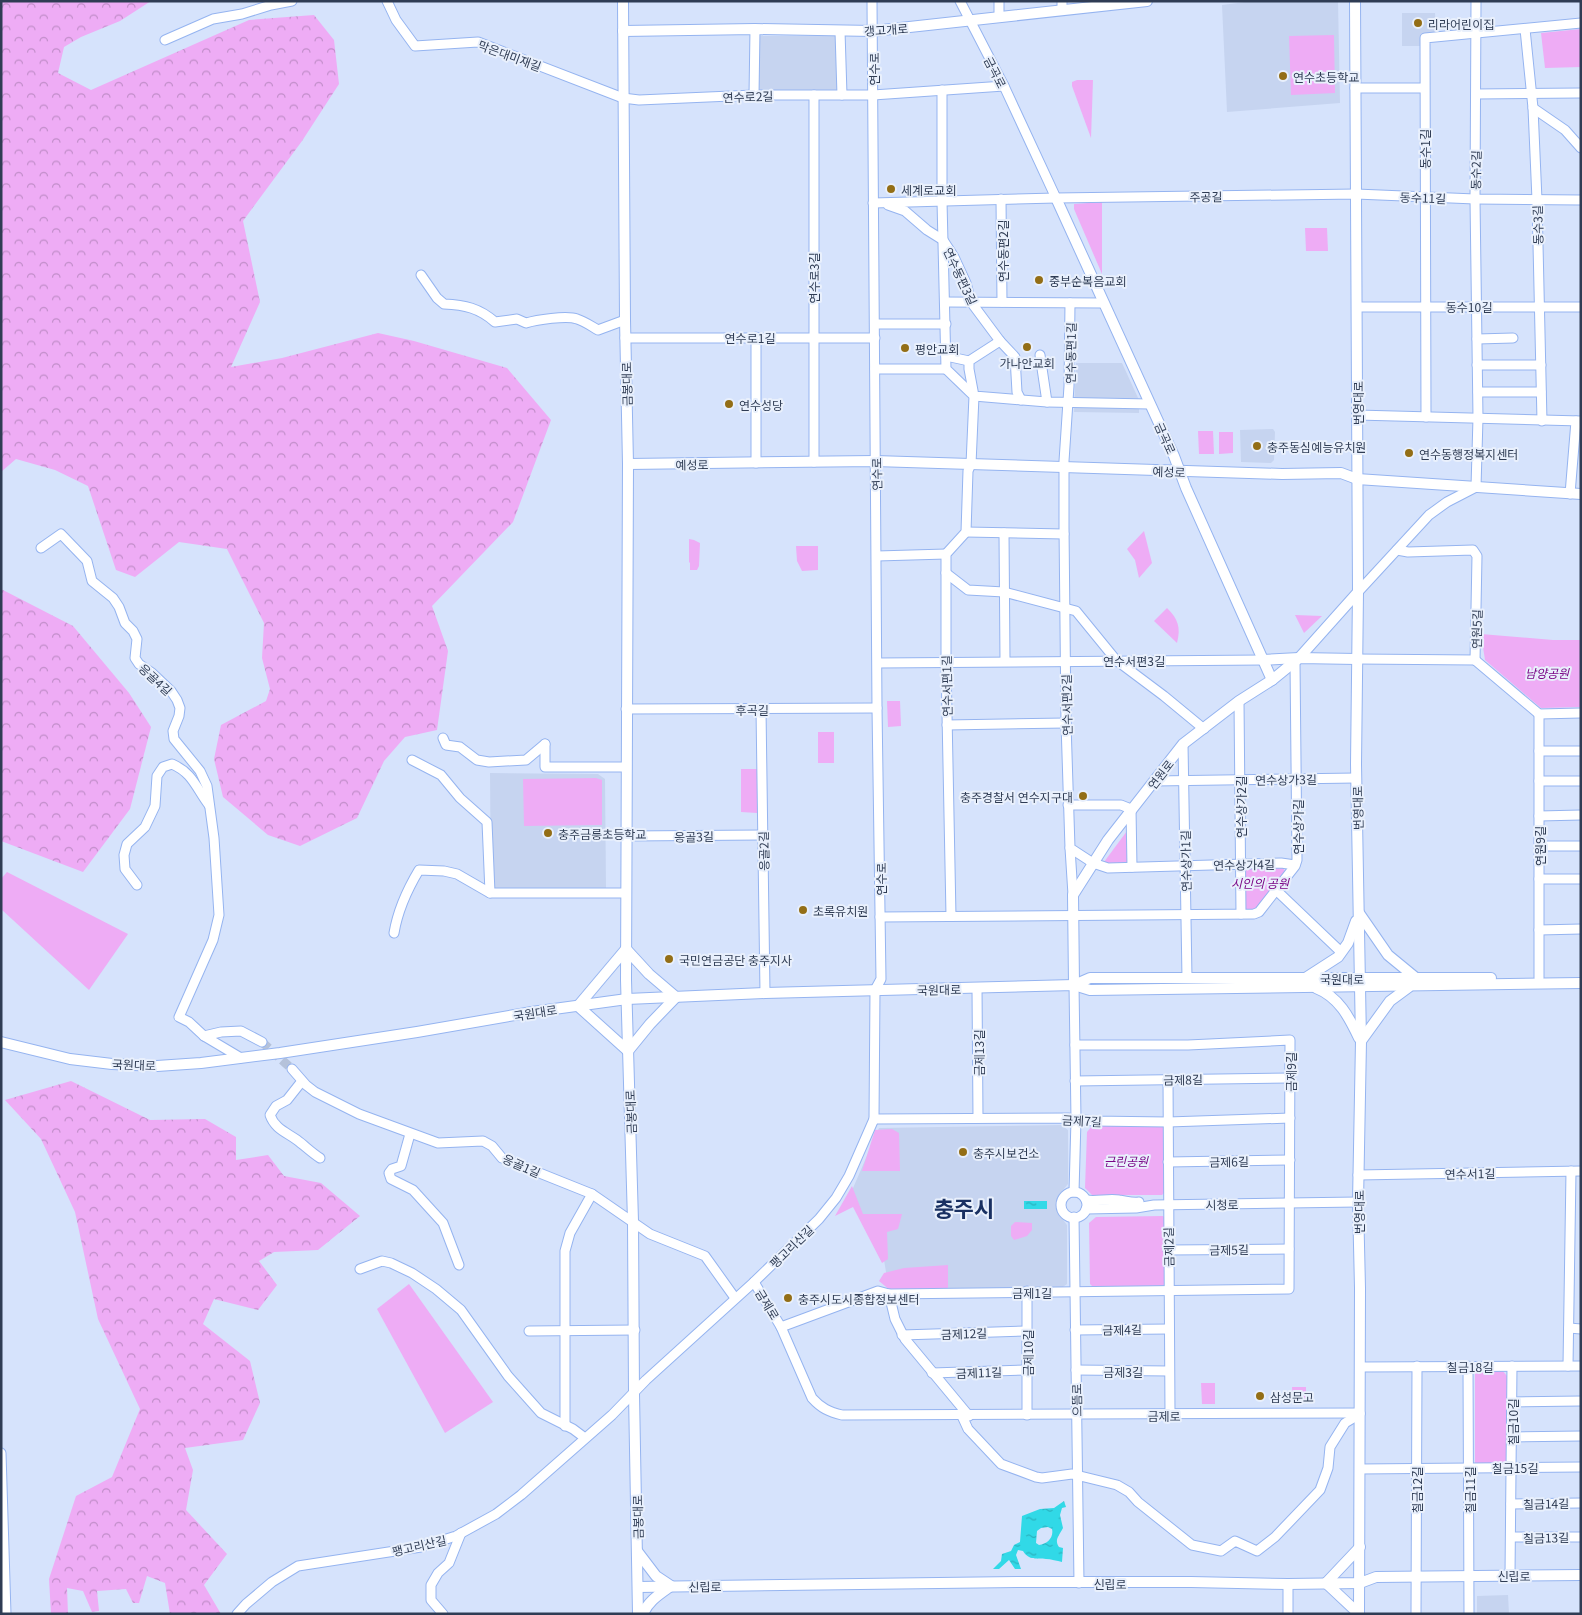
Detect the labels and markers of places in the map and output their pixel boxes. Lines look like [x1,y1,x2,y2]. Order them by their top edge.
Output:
place label: 리라어린이집 [1428,15,1494,32]
marker: 리라어린이집 [1412,17,1424,29]
place label: 연수초등학교 [1293,68,1359,85]
marker: 연수초등학교 [1277,70,1289,82]
place label: 세계로교회 [901,181,956,198]
marker: 세계로교회 [885,183,897,195]
place label: 중부순복음교회 [1049,272,1126,289]
marker: 중부순복음교회 [1033,274,1045,286]
place label: 평안교회 [915,340,959,357]
marker: 가나안교회 [1021,341,1033,353]
marker: 평안교회 [899,342,911,354]
place label: 가나안교회 [999,354,1055,371]
place label: 연수성당 [739,396,783,413]
marker: 연수성당 [723,398,735,410]
place label: 충주동심예능유치원 [1267,438,1366,455]
marker: 충주동심예능유치원 [1251,440,1263,452]
place label: 연수동행정복지센터 [1419,445,1518,462]
marker: 연수동행정복지센터 [1403,447,1415,459]
place label: 충주경찰서 연수지구대 [960,788,1073,805]
marker: 충주경찰서 연수지구대 [1077,790,1089,802]
place label: 충주금릉초등학교 [558,825,646,842]
marker: 충주금릉초등학교 [542,827,554,839]
place label: 초록유치원 [813,902,868,919]
marker: 초록유치원 [797,904,809,916]
place label: 국민연금공단 충주지사 [679,951,792,968]
marker: 국민연금공단 충주지사 [663,953,675,965]
place label: 충주시보건소 [973,1144,1039,1161]
marker: 충주시보건소 [957,1146,969,1158]
place label: 충주시도시종합정보센터 [798,1290,919,1307]
marker: 충주시도시종합정보센터 [782,1292,794,1304]
place label: 삼성문고 [1270,1388,1314,1405]
marker: 삼성문고 [1254,1390,1266,1402]

